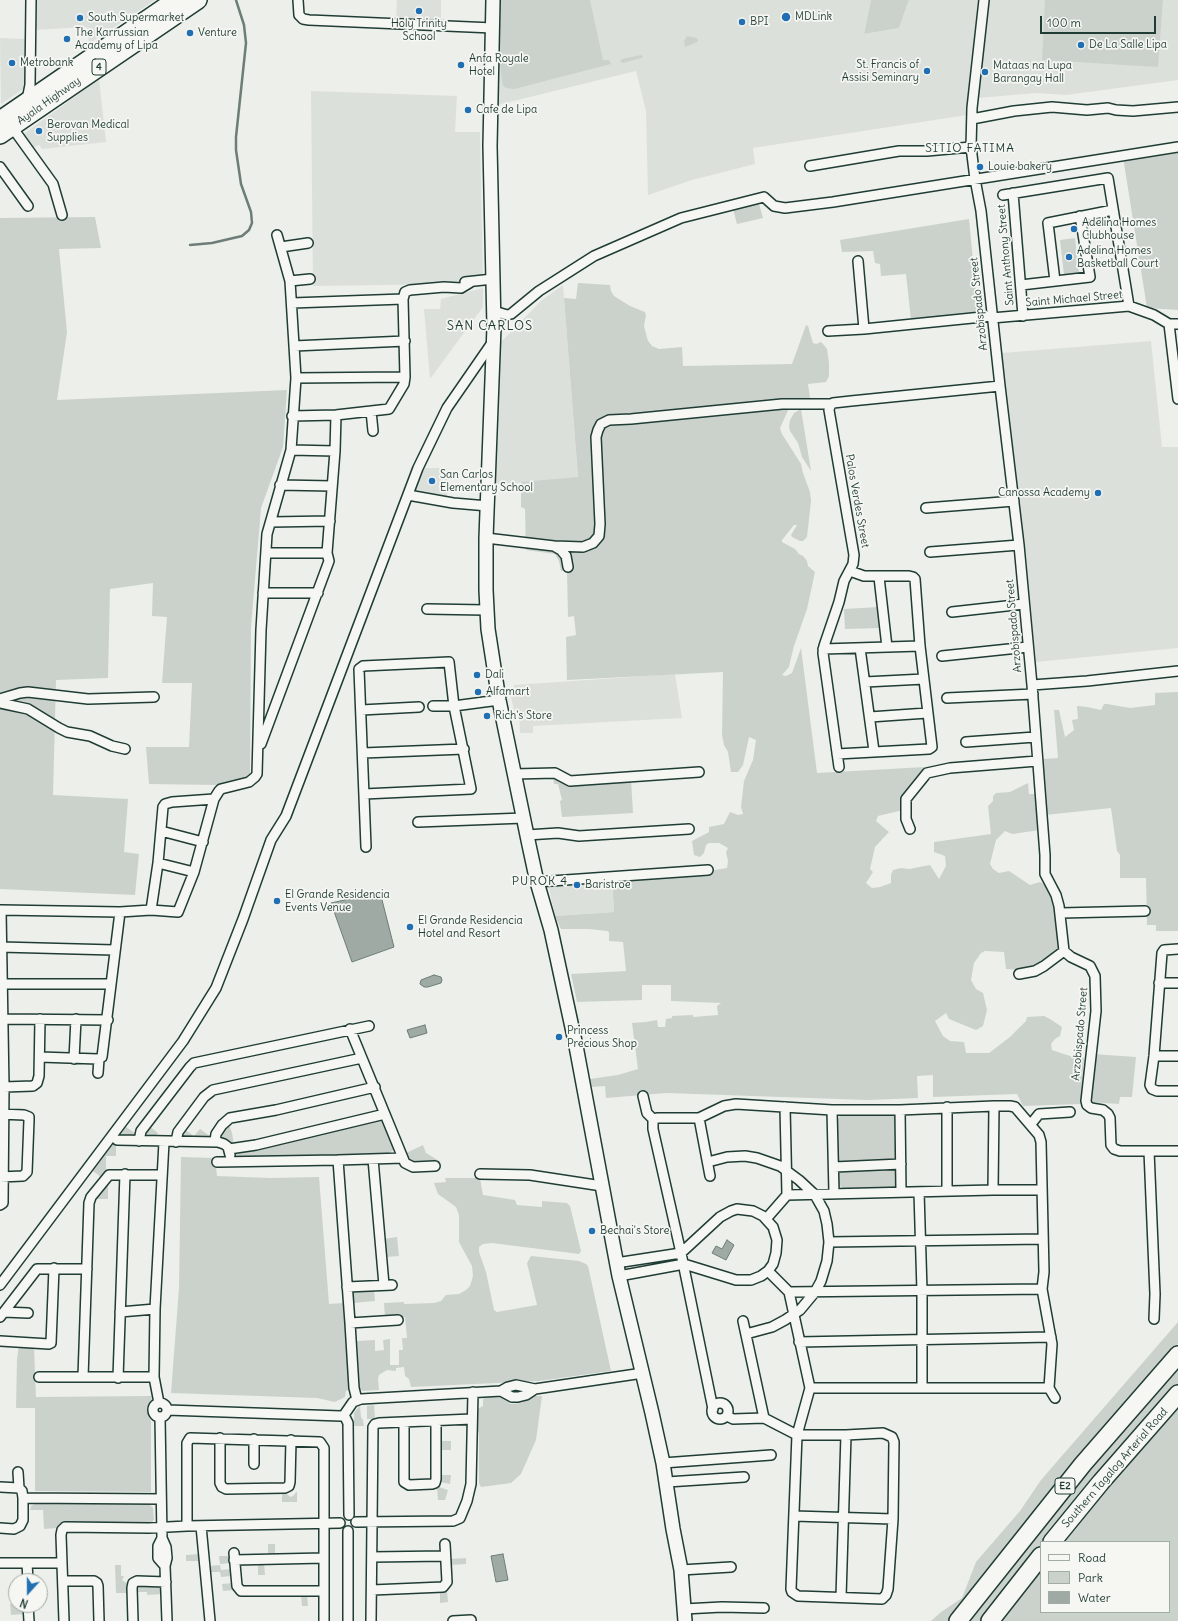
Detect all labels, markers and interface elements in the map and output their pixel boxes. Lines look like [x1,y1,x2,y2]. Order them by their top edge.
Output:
marker: Holy Trinity School [414,6,424,16]
scale bar [1042,8,1158,34]
place label: MDLink [795,10,832,24]
place label: South Supermarket [88,11,184,25]
marker: MDLink [780,11,792,23]
marker: South Supermarket [75,13,85,23]
place label: BPI [750,15,769,29]
text: 100 m [1047,15,1081,30]
place label: Holy Trinity School [391,17,447,43]
marker: BPI [737,17,747,27]
place label: The Karrussian Academy of Lipa [75,26,158,52]
place label: Venture [198,26,237,40]
marker: Venture [185,28,195,38]
marker: The Karrussian Academy of Lipa [62,34,72,44]
place label: De La Salle Lipa [1089,38,1167,52]
marker: De La Salle Lipa [1076,40,1086,50]
place label: Anfa Royale Hotel [469,52,529,78]
place label: Metrobank [20,56,73,70]
marker: Metrobank [7,58,17,68]
place label: St. Francis of Assisi Seminary [842,58,919,84]
road number: 4 [92,59,106,75]
place label: Mataas na Lupa Barangay Hall [993,59,1072,85]
marker: Anfa Royale Hotel [456,60,466,70]
marker: St. Francis of Assisi Seminary [922,66,932,76]
marker: Mataas na Lupa Barangay Hall [980,67,990,77]
street label: Ayala Highway [15,74,83,128]
place label: Cafe de Lipa [476,103,537,117]
marker: Cafe de Lipa [463,105,473,115]
place label: Berovan Medical Supplies [47,118,129,144]
marker: Berovan Medical Supplies [34,126,44,136]
district label: SITIO FATIMA [925,142,1015,156]
place label: Louie bakery [988,160,1052,174]
marker: Louie bakery [975,162,985,172]
street label: Saint Anthony Street [995,204,1017,306]
place label: Adelina Homes Clubhouse [1082,216,1156,242]
marker: Adelina Homes Clubhouse [1069,224,1079,234]
place label: Adelina Homes Basketball Court [1077,244,1158,270]
marker: Adelina Homes Basketball Court [1064,252,1074,262]
street label: Arzobispado Street [968,257,990,351]
street label: Saint Michael Street [1025,288,1123,310]
district label: SAN CARLOS [447,318,533,334]
street label: Palos Verdes Street [842,453,872,549]
place label: San Carlos Elementary School [440,468,533,494]
marker: San Carlos Elementary School [427,476,437,486]
place label: Canossa Academy [998,486,1090,500]
marker: Canossa Academy [1093,488,1103,498]
street label: Arzobispado Street [1003,579,1025,673]
place label: Dali [485,668,504,682]
marker: Dali [472,670,482,680]
place label: Alfamart [486,685,529,699]
marker: Alfamart [473,687,483,697]
place label: Rich's Store [495,709,552,723]
marker: Rich's Store [482,711,492,721]
district label: PUROK 4 [512,875,568,889]
place label: Baristroe [585,878,631,892]
marker: Baristroe [572,880,582,890]
place label: El Grande Residencia Events Venue [285,888,390,914]
marker: El Grande Residencia Events Venue [272,896,282,906]
place label: El Grande Residencia Hotel and Resort [418,914,523,940]
marker: El Grande Residencia Hotel and Resort [405,922,415,932]
street label: Arzobispado Street [1069,987,1091,1081]
place label: Princess Precious Shop [567,1024,637,1050]
marker: Princess Precious Shop [554,1032,564,1042]
place label: Bechai's Store [600,1224,669,1238]
marker: Bechai's Store [587,1226,597,1236]
street label: Southern Tagalog Arterial Road [1059,1405,1171,1531]
road number: E2 [1055,1478,1075,1494]
legend [1040,1541,1170,1613]
text: Road [1078,1550,1106,1565]
text: Park [1078,1570,1103,1585]
north arrow [8,1573,48,1613]
text: Water [1078,1590,1111,1605]
text: N [18,1595,30,1611]

